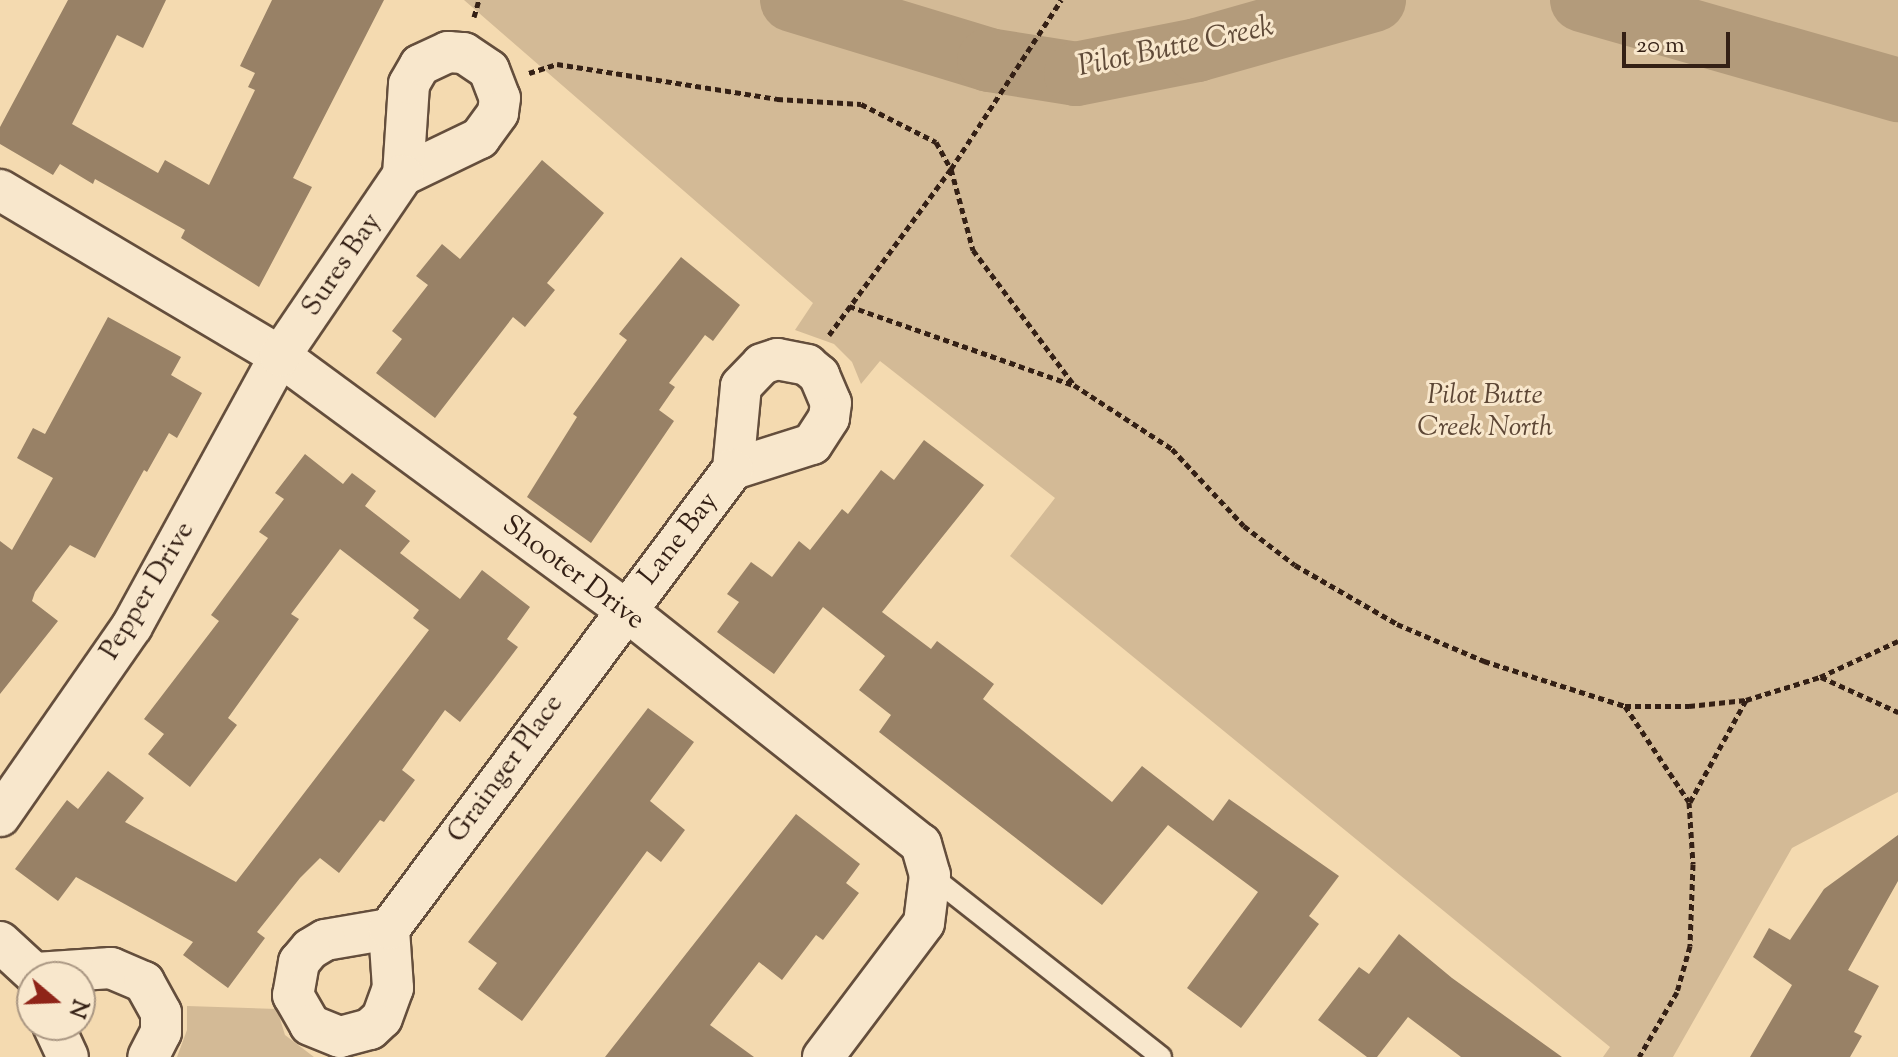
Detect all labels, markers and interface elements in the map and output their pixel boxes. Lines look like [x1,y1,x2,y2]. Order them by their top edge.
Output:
water label: Pilot Butte Creek [1075,10,1277,86]
scale bar [1626,16,1734,66]
text: 20 m [1636,29,1685,63]
street label: Sures Bay [295,207,389,323]
park label: Pilot Butte Creek North [1417,379,1553,445]
street label: Lane Bay [632,486,726,592]
street label: Shooter Drive [495,508,651,638]
street label: Pepper Drive [94,516,202,666]
street label: Grainger Place [441,688,571,850]
north arrow [16,961,96,1041]
text: N [59,995,95,1022]

